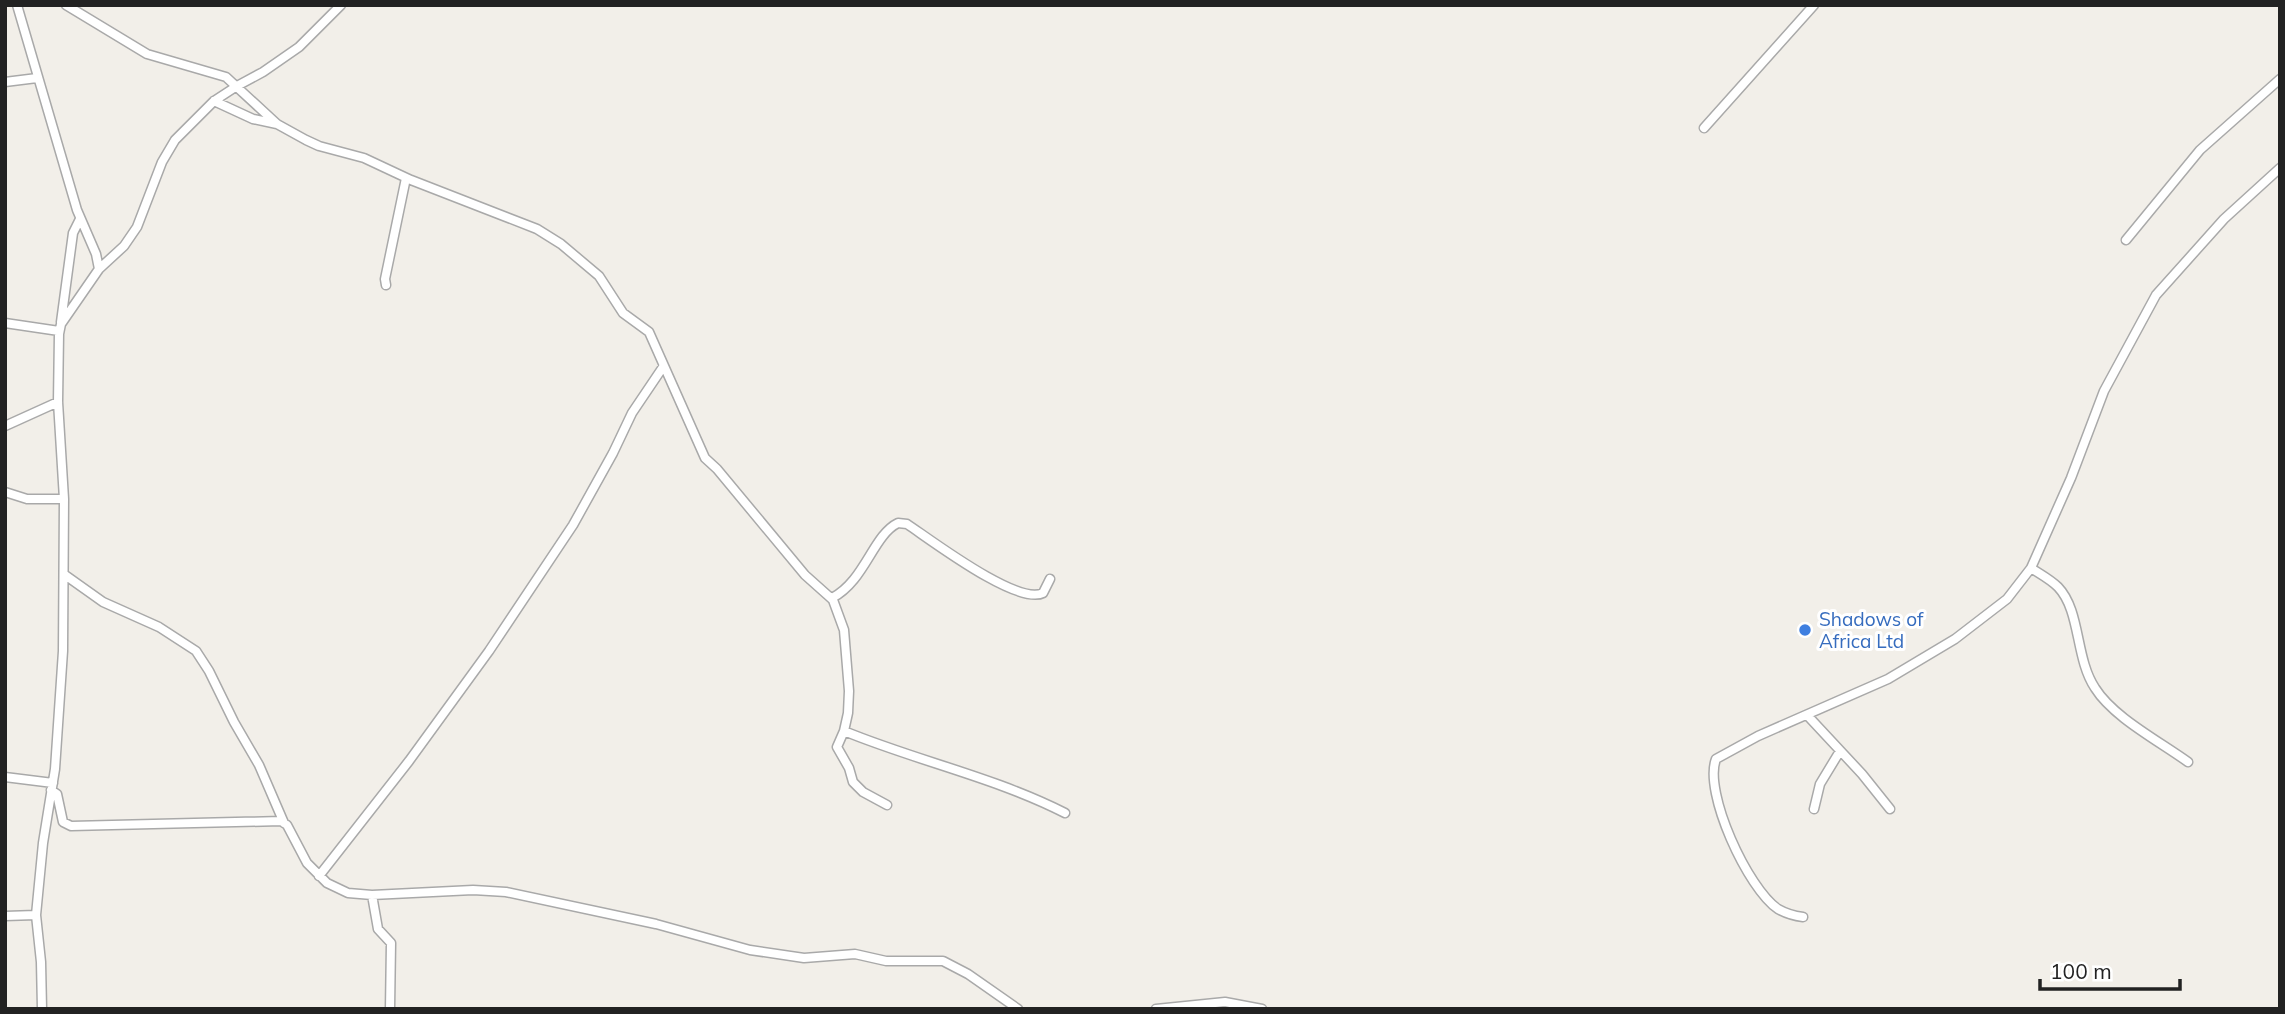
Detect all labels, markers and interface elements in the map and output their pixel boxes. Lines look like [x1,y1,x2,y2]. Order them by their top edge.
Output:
place label: Shadows of Africa Ltd [1819,607,1924,653]
marker: Shadows of Africa Ltd [1797,622,1813,638]
scale bar [2040,948,2180,992]
text: 100 m [2050,958,2112,984]

